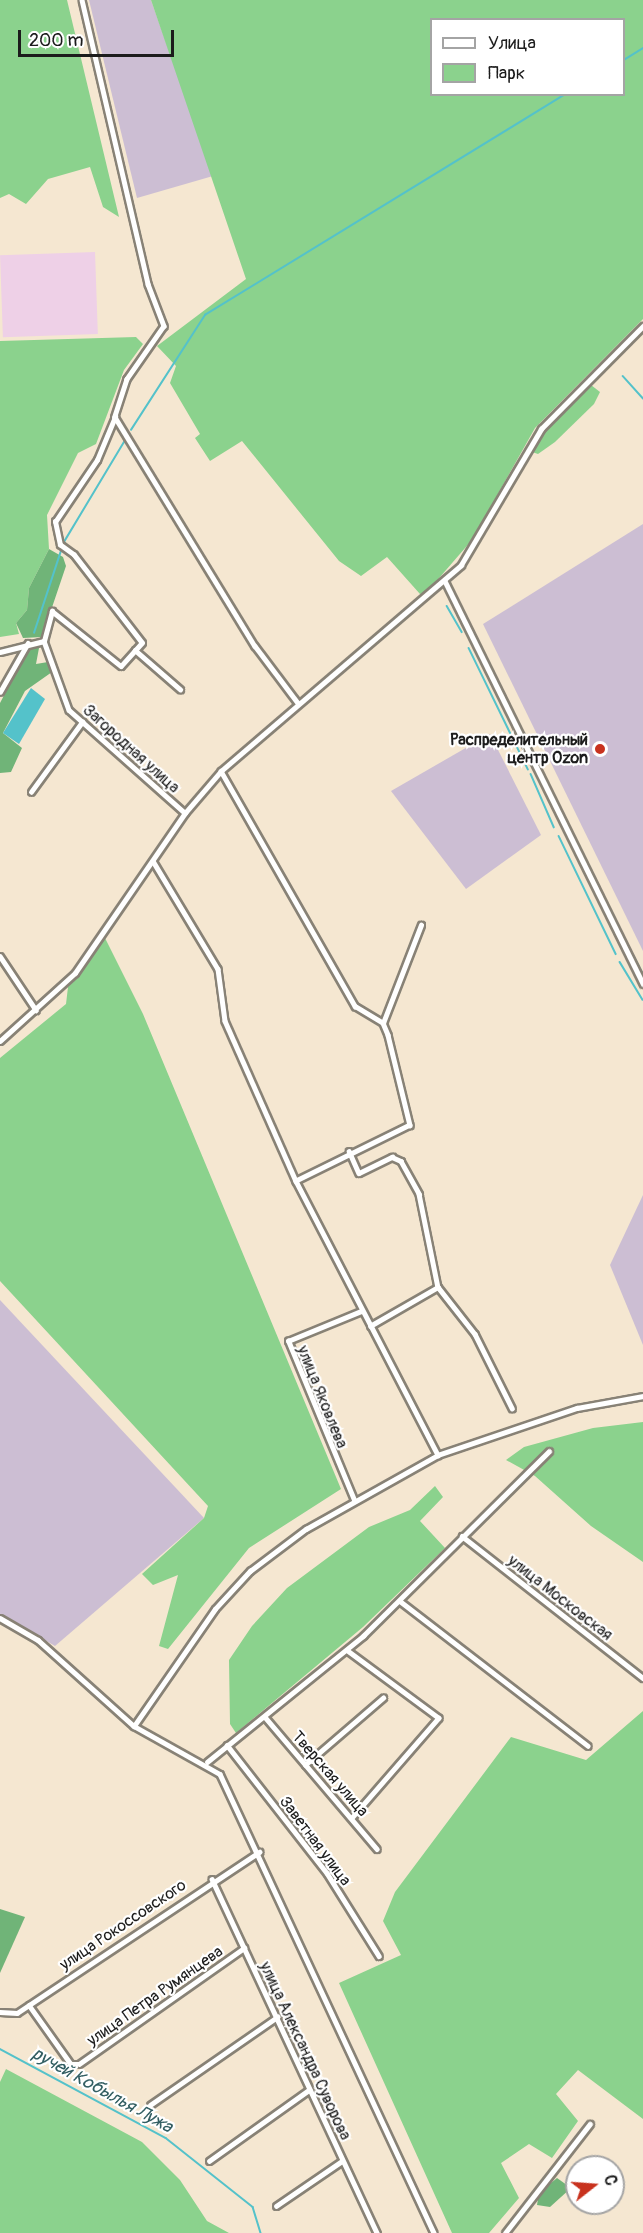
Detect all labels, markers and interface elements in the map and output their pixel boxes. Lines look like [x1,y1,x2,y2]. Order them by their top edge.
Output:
scale bar [21,18,177,56]
legend [430,18,625,96]
text: 200 m [29,29,84,52]
text: Улица [488,32,536,55]
text: Парк [488,62,525,85]
street label: Загородная улица [79,701,183,797]
place label: Распределительный центр Ozon [450,730,588,768]
marker: Распределительный центр Ozon [593,742,607,756]
street label: улица Яковлева [293,1343,351,1451]
street label: улица Московская [504,1551,616,1645]
street label: Тверская улица [288,1727,372,1821]
street label: Заветная улица [275,1792,355,1890]
street label: улица Рокоссовского [56,1876,190,1974]
street label: улица Петра Румянцева [83,1942,227,2050]
street label: улица Александра Суворова [255,1959,355,2143]
water label: ручей Кобылья Лужа [28,2043,176,2139]
north arrow [565,2155,625,2215]
text: С [599,2173,621,2188]

